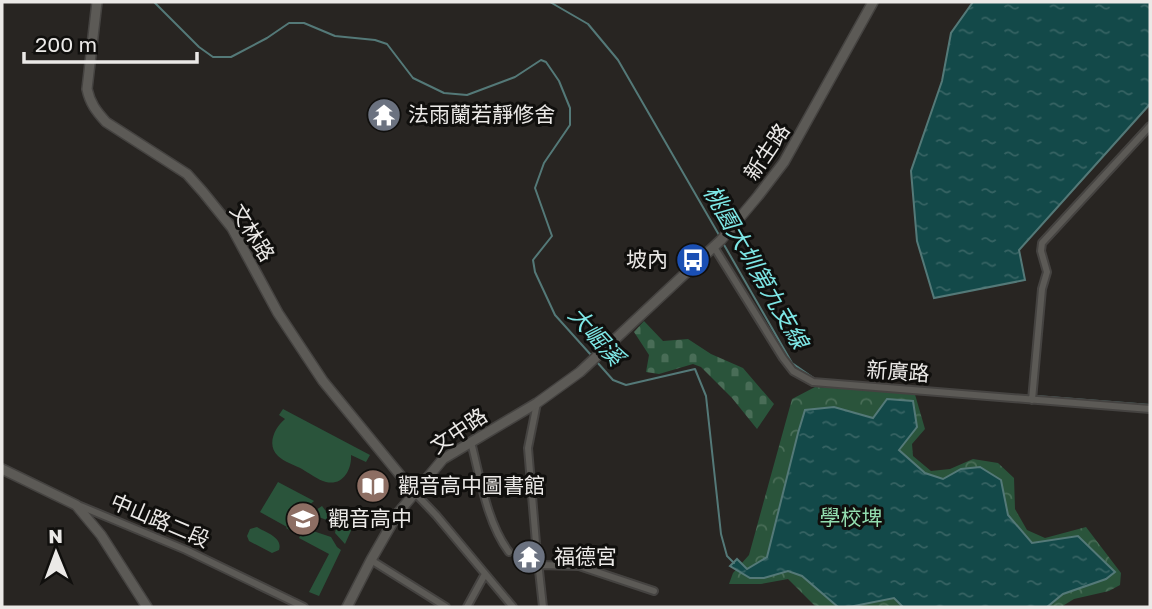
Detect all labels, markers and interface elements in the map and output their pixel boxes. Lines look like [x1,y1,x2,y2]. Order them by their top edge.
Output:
scale bar [24,21,198,65]
text: 200 m [35,31,97,57]
temple icon: 法雨蘭若靜修舍 [365,96,403,134]
place label: 法雨蘭若靜修舍 [408,101,555,127]
street label: 新生路 [738,118,795,185]
water label: 桃園大圳第九支線 [699,180,816,356]
street label: 文林路 [225,199,281,266]
bus stop icon: 坡內 [674,241,712,279]
place label: 坡內 [626,246,668,272]
water label: 大崛溪 [563,300,632,373]
street label: 新廣路 [866,356,930,386]
street label: 文中路 [425,402,492,459]
library icon: 觀音高中圖書館 [354,467,392,505]
place label: 觀音高中圖書館 [398,472,545,498]
street label: 中山路二段 [107,488,214,553]
school or university icon: 觀音高中 [284,500,322,538]
park label: 學校埤 [820,504,883,530]
place label: 觀音高中 [328,505,412,531]
north arrow [21,518,91,588]
text: N [48,524,63,547]
temple icon: 福德宮 [510,538,548,576]
place label: 福德宮 [554,543,617,569]

